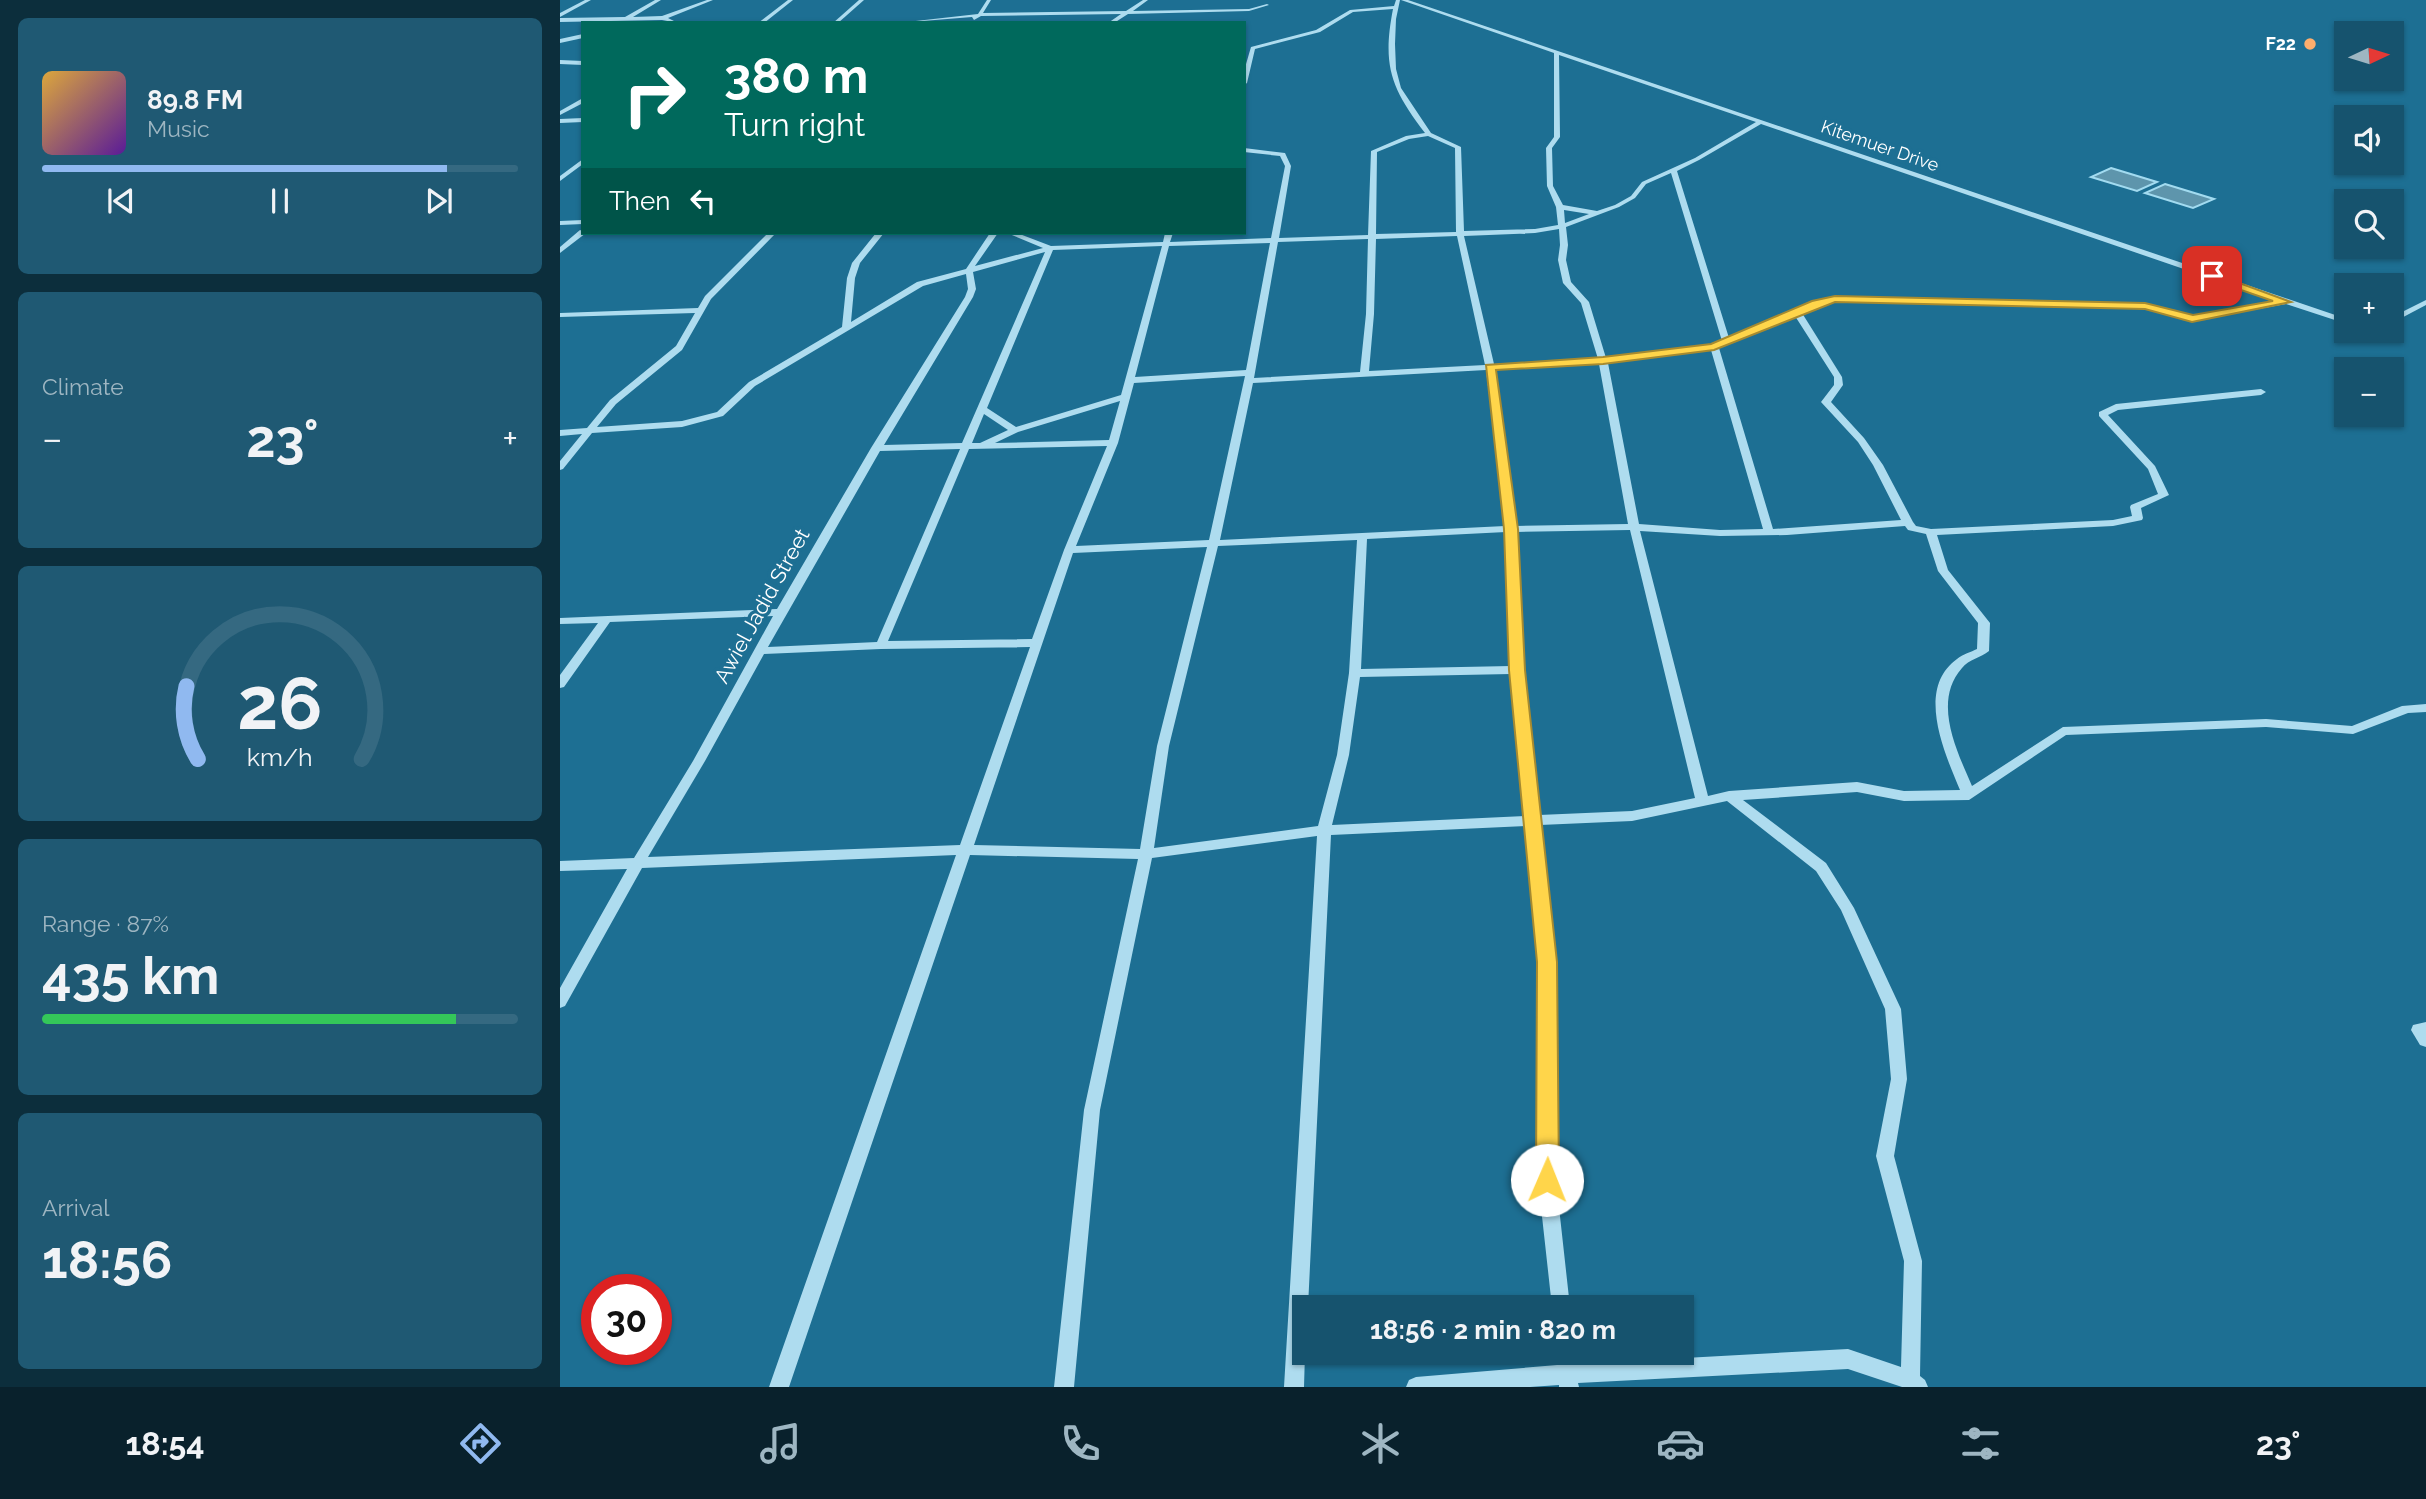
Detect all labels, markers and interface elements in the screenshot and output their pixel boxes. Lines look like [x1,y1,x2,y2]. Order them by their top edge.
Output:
north arrow [2334,21,2404,91]
map controls [2334,21,2404,427]
place label: F22 [2266,33,2296,54]
marker: F22 [2302,36,2318,52]
text: 380 m [724,47,868,104]
icon: right [609,49,700,140]
text: 89.8 FM [147,85,243,115]
button: sound [2334,105,2404,175]
text: Turn right [724,106,865,143]
text: Music [147,115,210,142]
street label: Kitemuer Drive [1819,116,1942,176]
icon: previous [102,182,140,220]
icon: pause [261,182,299,220]
icon: next [420,182,458,220]
icon: left [684,182,722,220]
text: Then [609,186,670,216]
button: search [2334,189,2404,259]
pin [2182,246,2242,306]
icon: arrive [2193,257,2231,295]
button: + [2334,273,2404,343]
button: − [2334,357,2404,427]
text: Climate [42,373,124,400]
text: 23° [246,408,319,469]
text: − [42,416,62,461]
text: + [502,416,518,461]
street label: Awiel Jadid Street [709,524,814,687]
text: 26 [237,662,323,747]
text: km/h [247,742,313,772]
text: Range · 87% [42,910,169,937]
text: 435 km [42,945,219,1006]
position arrow [1510,1143,1584,1217]
text: Arrival [42,1194,109,1221]
text: 18:56 [42,1229,172,1290]
speed limit sign: 30 [581,1274,672,1365]
text: 18:56 · 2 min · 820 m [1370,1315,1616,1345]
icon: directions [456,1419,505,1468]
icon: music [756,1419,805,1468]
icon: phone [1056,1419,1105,1468]
icon: climate [1356,1419,1405,1468]
icon: car [1656,1419,1705,1468]
icon: filters [1956,1419,2005,1468]
text: 18:54 [126,1425,205,1462]
text: 23° [2256,1425,2300,1462]

